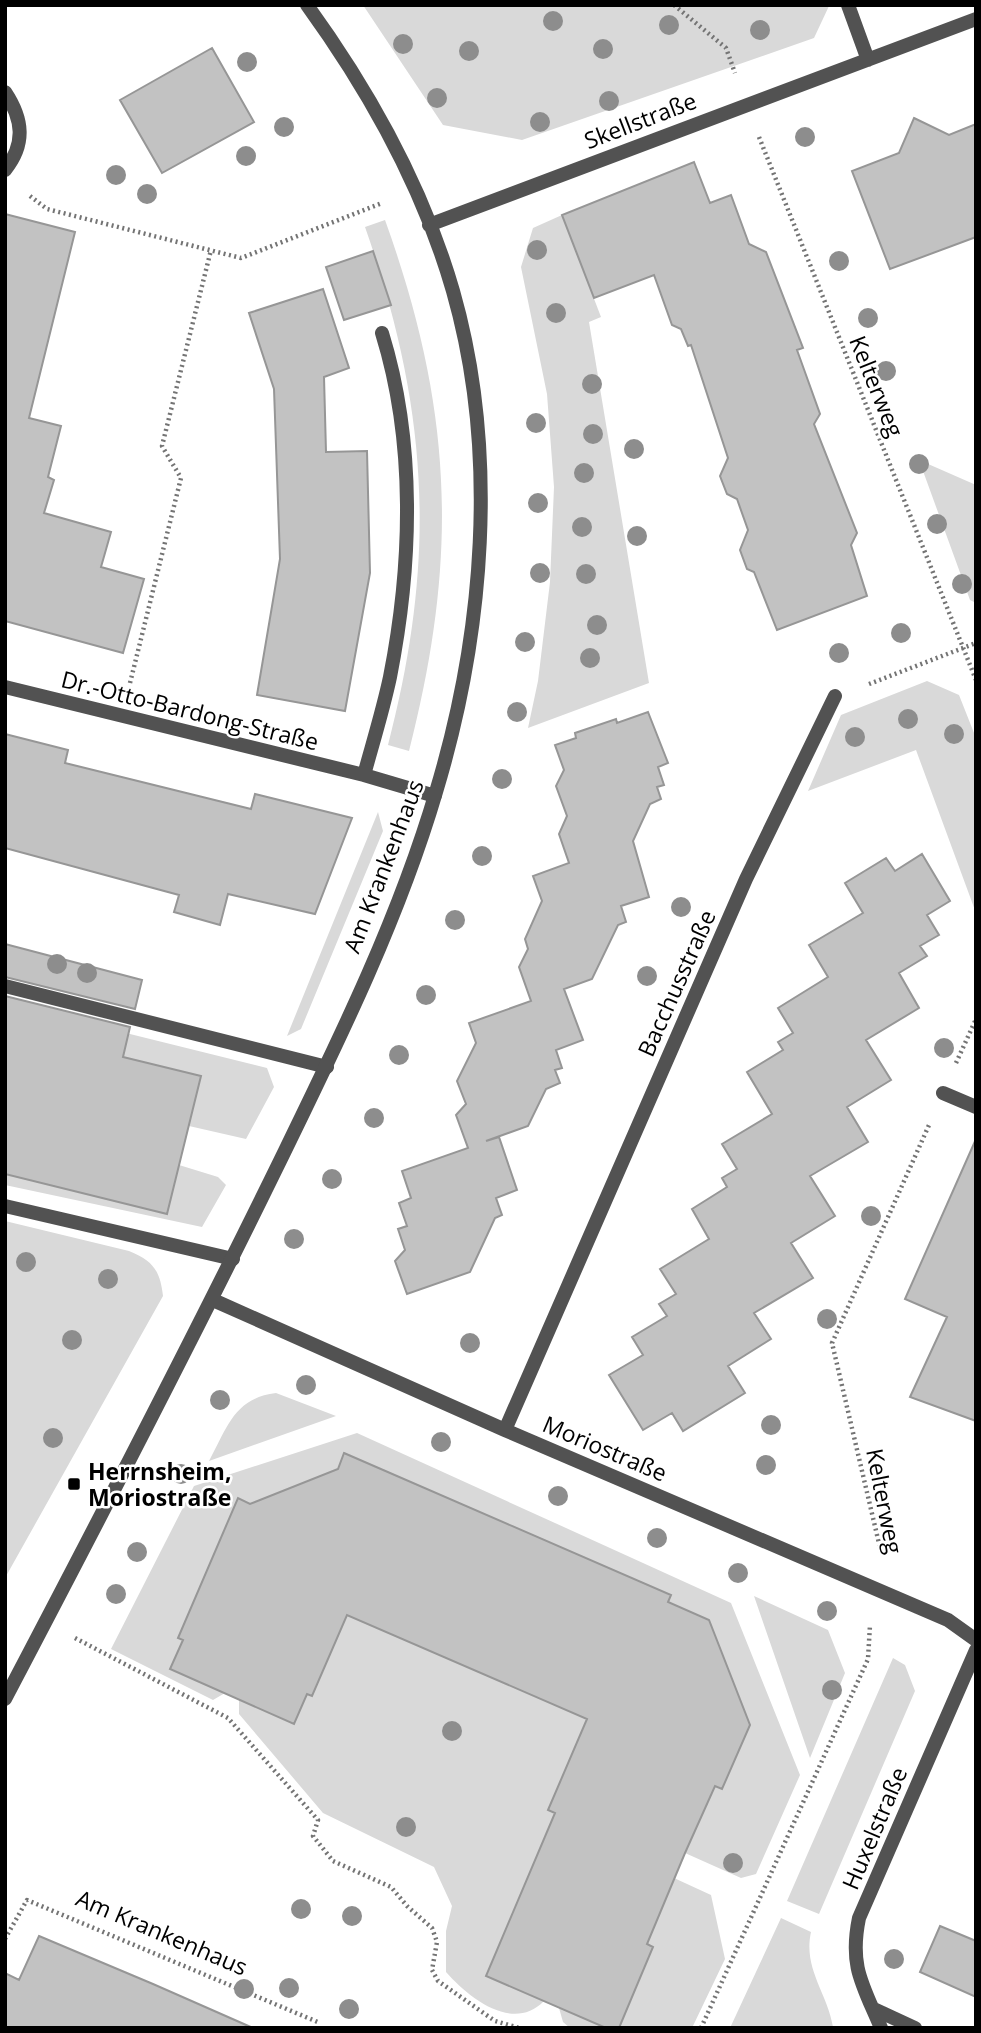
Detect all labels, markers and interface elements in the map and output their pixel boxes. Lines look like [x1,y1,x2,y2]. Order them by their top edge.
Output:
street label: Skellstraße [579,84,701,156]
street label: Kelterweg [842,331,912,442]
street label: Dr.-Otto-Bardong-Straße [58,663,322,757]
street label: Am Krankenhaus [335,775,431,957]
street label: Bacchusstraße [629,905,723,1061]
street label: Moriostraße [538,1407,672,1489]
street label: Kelterweg [859,1446,911,1557]
place label: Herrnsheim, Moriostraße [88,1455,232,1513]
marker: Herrnsheim, Moriostraße [66,1476,82,1492]
street label: Huxelstraße [834,1762,914,1894]
street label: Am Krankenhaus [71,1881,253,1983]

